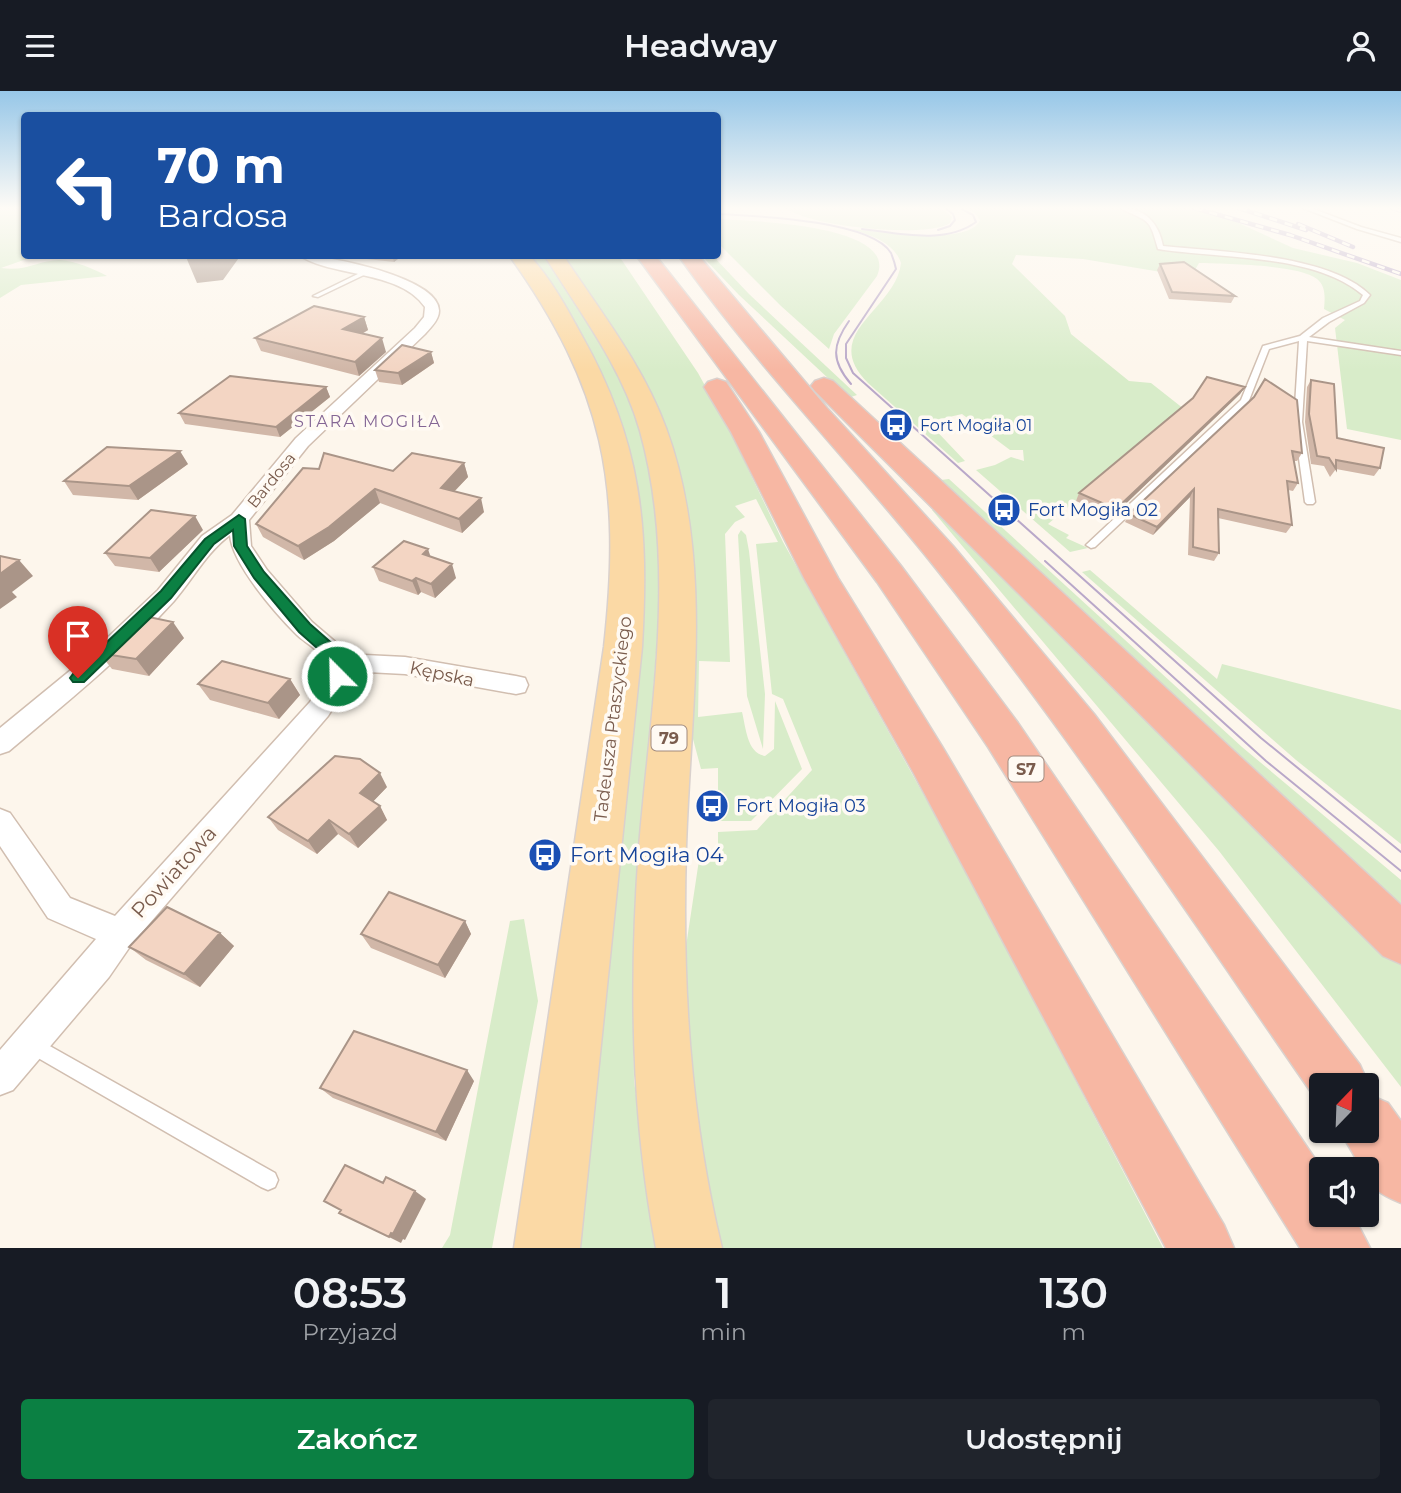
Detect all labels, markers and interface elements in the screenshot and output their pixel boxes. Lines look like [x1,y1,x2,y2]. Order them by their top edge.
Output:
text: Headway [624,26,777,65]
icon: menu [21,27,59,65]
icon: person [1342,27,1380,65]
text: 70 m [157,136,285,195]
icon: left [42,140,133,231]
text: Bardosa [157,196,289,235]
bus stop icon: Fort Mogiła 01 [877,406,915,444]
district label: STARA MOGIŁA [294,412,442,431]
place label: Fort Mogiła 01 [920,416,1032,435]
street label: Bardosa [243,449,299,512]
bus stop icon: Fort Mogiła 02 [985,491,1023,529]
place label: Fort Mogiła 02 [1028,499,1158,521]
pin [48,606,108,678]
street label: Tadeusza Ptaszyckiego [589,615,637,823]
icon: arrive [59,617,97,655]
position arrow [300,639,374,713]
street label: Kępska [408,656,476,692]
road number: 79 [652,725,686,751]
road number: S7 [1009,757,1044,782]
bus stop icon: Fort Mogiła 03 [693,787,731,825]
place label: Fort Mogiła 03 [736,795,866,817]
street label: Powiatowa [126,820,222,923]
bus stop icon: Fort Mogiła 04 [526,836,564,874]
place label: Fort Mogiła 04 [570,842,724,867]
north arrow [1309,1073,1379,1143]
map controls [1309,1073,1379,1227]
button: sound [1309,1157,1379,1227]
text: 08:53 [293,1267,408,1319]
text: 1 [715,1267,731,1319]
text: 130 [1039,1267,1108,1319]
text: Przyjazd [302,1318,398,1346]
text: min [700,1318,747,1346]
text: m [1062,1318,1086,1346]
button: Zakończ [21,1399,694,1479]
button: Udostępnij [708,1399,1380,1479]

